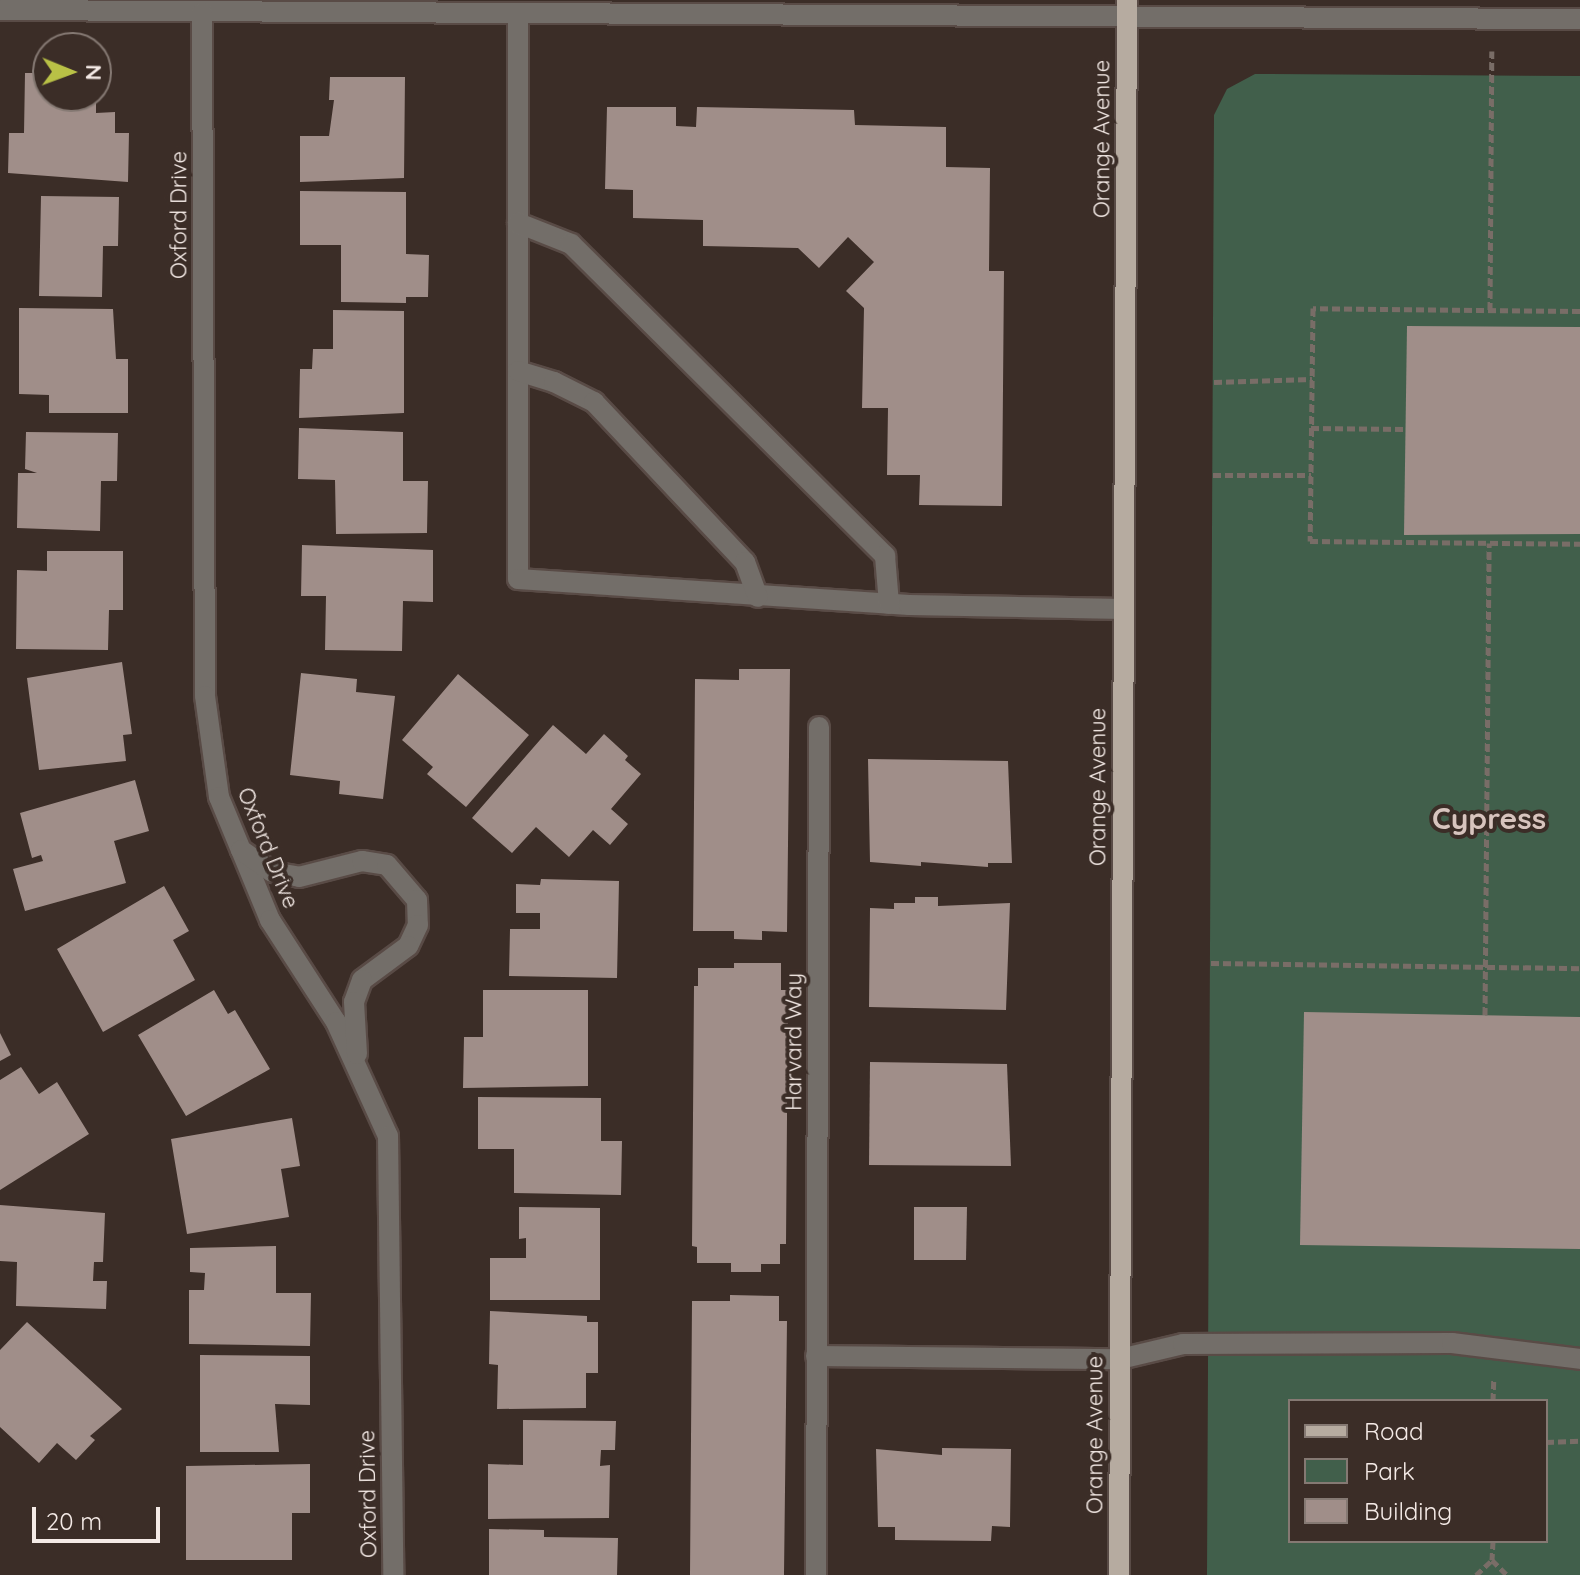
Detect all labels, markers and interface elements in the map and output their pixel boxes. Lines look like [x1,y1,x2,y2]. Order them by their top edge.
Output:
north arrow [32,32,112,112]
street label: Orange Avenue [1089,60,1115,218]
text: N [80,64,108,81]
street label: Oxford Drive [166,151,192,279]
street label: Orange Avenue [1085,708,1111,866]
street label: Oxford Drive [232,784,304,912]
district label: Cypress [1432,800,1546,836]
street label: Harvard Way [781,973,807,1111]
street label: Orange Avenue [1082,1356,1108,1514]
legend [1288,1399,1548,1543]
text: Road [1364,1416,1424,1446]
street label: Oxford Drive [354,1430,382,1558]
text: Park [1364,1456,1415,1486]
scale bar [36,1491,164,1541]
text: Building [1364,1496,1452,1526]
text: 20 m [46,1506,102,1536]

